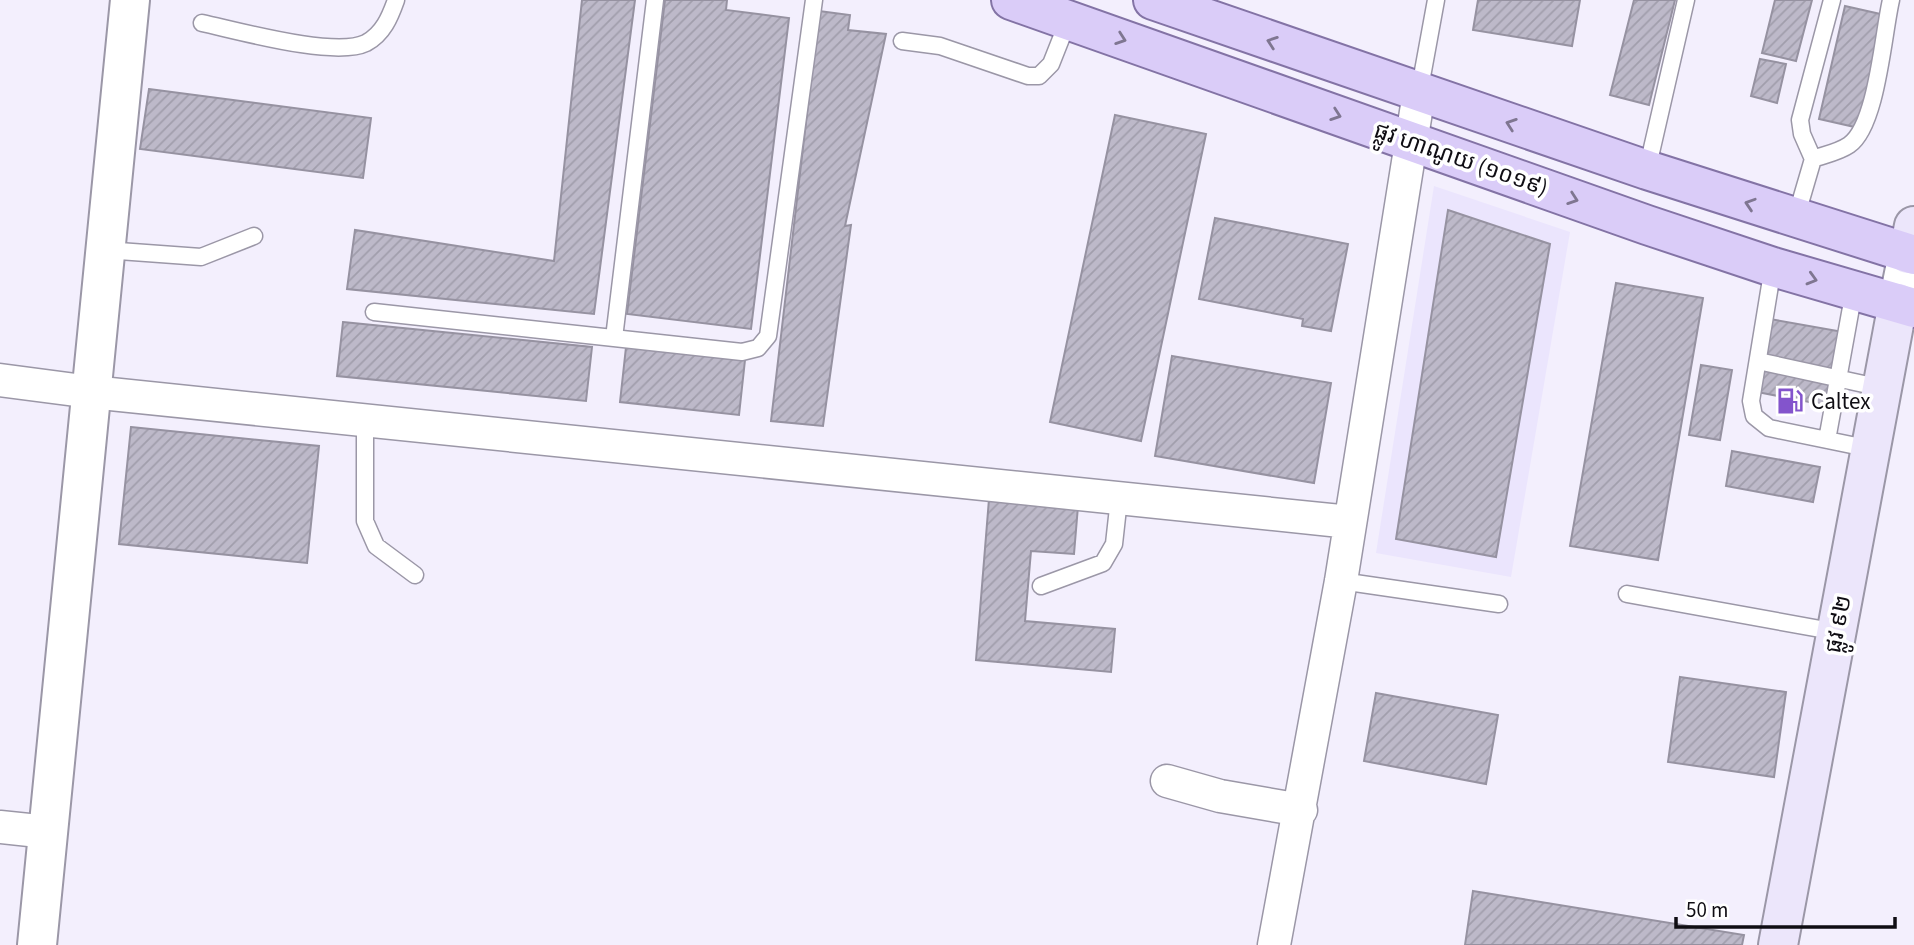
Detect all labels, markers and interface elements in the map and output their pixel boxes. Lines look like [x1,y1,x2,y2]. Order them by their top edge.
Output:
one-way arrow [1115,31,1127,45]
one-way arrow [1267,36,1279,50]
one-way arrow [1329,107,1341,121]
street label: ផ្លូវ ហាណូយ (១០១៩) [1368,114,1552,209]
one-way arrow [1505,118,1517,132]
one-way arrow [1567,191,1579,205]
one-way arrow [1744,198,1756,212]
one-way arrow [1806,270,1818,285]
place label: Caltex [1811,385,1871,418]
fuel station icon: Caltex [1775,386,1805,416]
street label: ផ្លូវ ៩២ [1816,592,1865,657]
scale bar [1676,886,1895,930]
text: 50 m [1686,895,1728,925]

